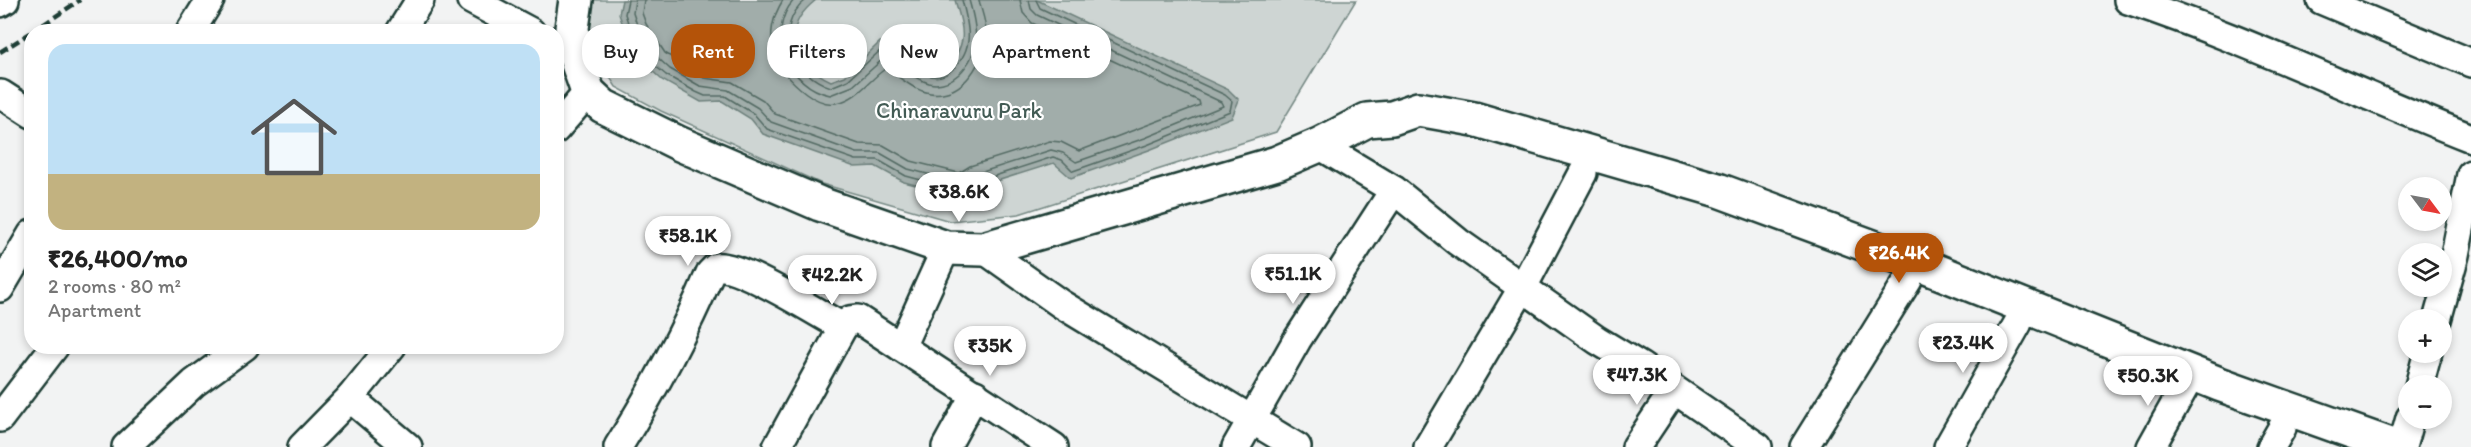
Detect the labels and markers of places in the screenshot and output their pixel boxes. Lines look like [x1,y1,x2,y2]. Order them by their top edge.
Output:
pin: ₹38.6K [910,172,1008,223]
pin: ₹58.1K [639,216,737,267]
pin: ₹26.4K [1850,233,1948,284]
pin: ₹51.1K [1244,254,1342,305]
pin: ₹42.2K [783,255,881,306]
pin: ₹23.4K [1914,323,2012,374]
pin: ₹35K [954,326,1026,377]
pin: ₹47.3K [1588,355,1686,406]
pin: ₹50.3K [2099,356,2197,407]

